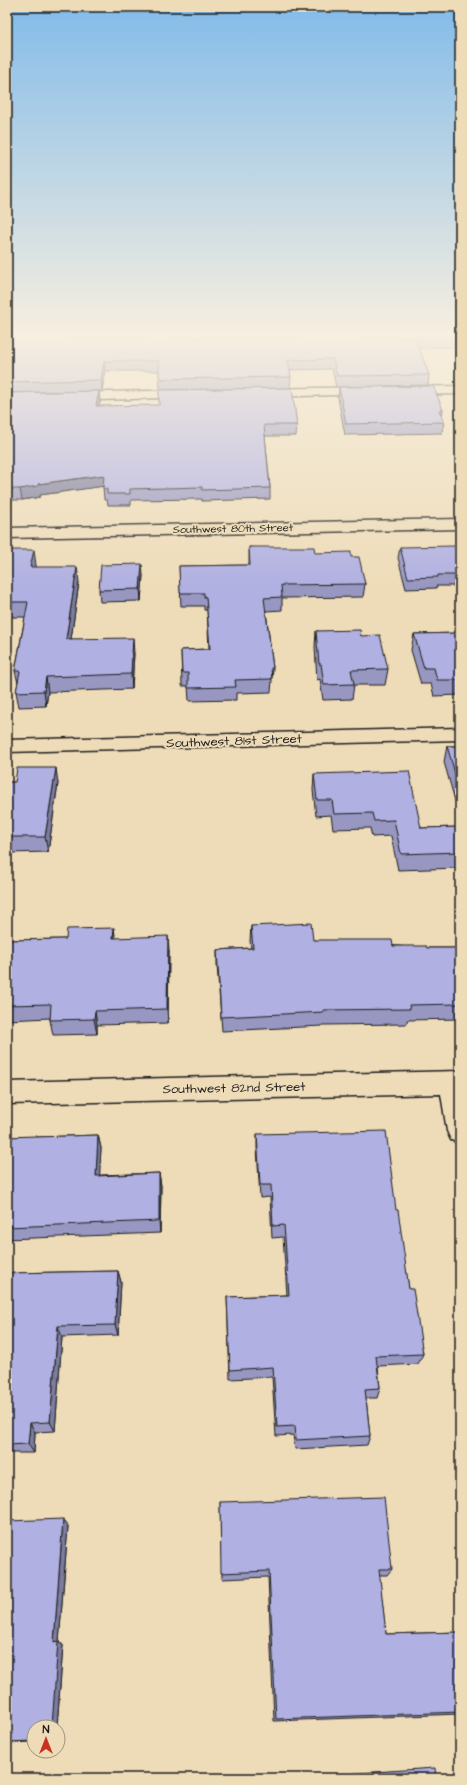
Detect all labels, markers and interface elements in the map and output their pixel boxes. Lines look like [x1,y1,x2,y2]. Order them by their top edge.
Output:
street label: Southwest 80th Street [173,520,294,537]
street label: Southwest 81st Street [166,730,303,752]
street label: Southwest 82nd Street [162,1078,306,1098]
north arrow [26,1719,66,1759]
text: N [43,1722,50,1737]

